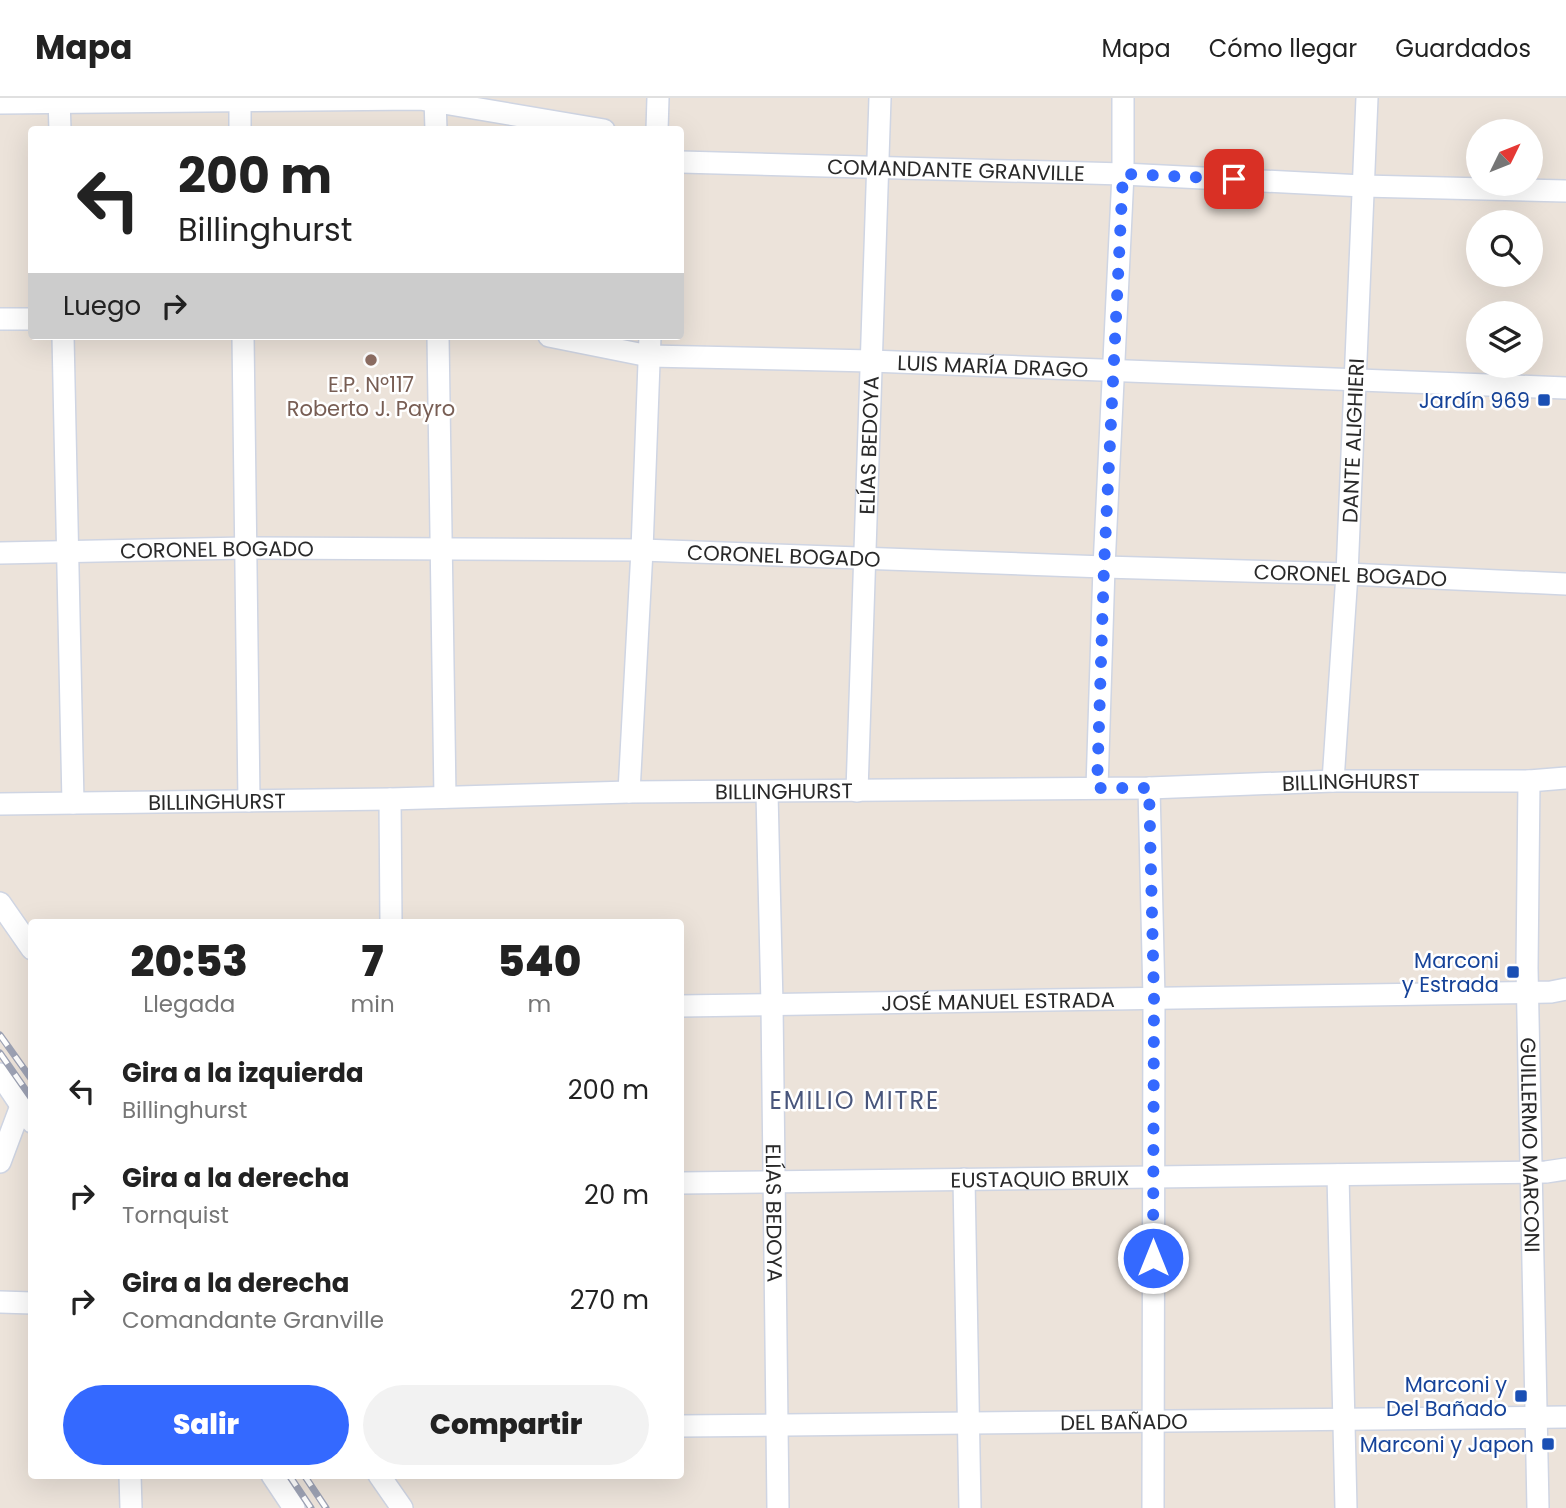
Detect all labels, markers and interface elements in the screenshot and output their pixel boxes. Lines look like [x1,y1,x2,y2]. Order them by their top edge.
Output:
text: Mapa [35,24,133,71]
text: Mapa [1101,32,1171,65]
text: Cómo llegar [1209,32,1357,65]
text: Guardados [1395,32,1531,65]
north arrow [1466,119,1544,196]
map controls [1466,119,1543,378]
text: 200 m [178,142,332,210]
pin [1204,149,1264,209]
street label: COMANDANTE GRANVILLE [827,151,1085,187]
icon: left [63,154,154,245]
icon: arrive [1215,160,1253,198]
text: Billinghurst [178,207,352,252]
button: search [1466,210,1543,287]
icon: right [155,287,193,325]
text: Luego [63,288,141,324]
button: layers [1466,301,1543,378]
street label: LUIS MARÍA DRAGO [897,348,1089,384]
marker: E.P. Nº117 Roberto J. Payro [363,352,379,368]
street label: DANTE ALIGHIERI [1335,358,1371,524]
place label: E.P. Nº117 Roberto J. Payro [287,370,455,423]
street label: ELÍAS BEDOYA [852,375,885,515]
place label: Jardín 969 [1419,386,1530,415]
marker: Jardín 969 [1536,392,1552,408]
street label: CORONEL BOGADO [120,533,314,565]
street label: CORONEL BOGADO [687,537,881,573]
street label: CORONEL BOGADO [1253,557,1448,593]
street label: BILLINGHURST [1281,766,1420,797]
street label: BILLINGHURST [715,776,853,806]
street label: BILLINGHURST [148,786,286,817]
text: 20:53 [131,932,248,991]
text: 7 [362,932,384,991]
text: 540 [497,932,581,991]
place label: Marconi y Estrada [1402,946,1499,999]
marker: Marconi y Estrada [1505,964,1521,980]
street label: JOSÉ MANUEL ESTRADA [881,985,1115,1017]
text: Llegada [143,988,235,1020]
text: min [351,988,395,1020]
text: m [527,988,551,1020]
street label: GUILLERMO MARCONI [1514,1037,1547,1253]
text: Gira a la izquierda [122,1055,364,1091]
icon: left [63,1072,101,1110]
text: 200 m [568,1072,649,1108]
district label: EMILIO MITRE [770,1084,940,1117]
text: Billinghurst [122,1094,247,1126]
street label: ELÍAS BEDOYA [759,1143,790,1282]
text: Gira a la derecha [122,1160,350,1196]
street label: EUSTAQUIO BRUIX [950,1163,1130,1194]
icon: right [63,1177,101,1215]
text: 20 m [584,1177,649,1213]
text: Tornquist [122,1199,229,1231]
position arrow [1116,1221,1190,1295]
text: Gira a la derecha [122,1265,350,1301]
icon: right [63,1282,101,1320]
text: 270 m [570,1282,649,1318]
text: Comandante Granville [122,1304,384,1336]
place label: Marconi y Del Bañado [1386,1370,1507,1423]
button: Salir [63,1385,349,1465]
button: Compartir [363,1385,649,1465]
marker: Marconi y Del Bañado [1513,1388,1529,1404]
street label: DEL BAÑADO [1060,1406,1188,1437]
place label: Marconi y Japon [1360,1430,1534,1459]
marker: Marconi y Japon [1540,1436,1556,1452]

